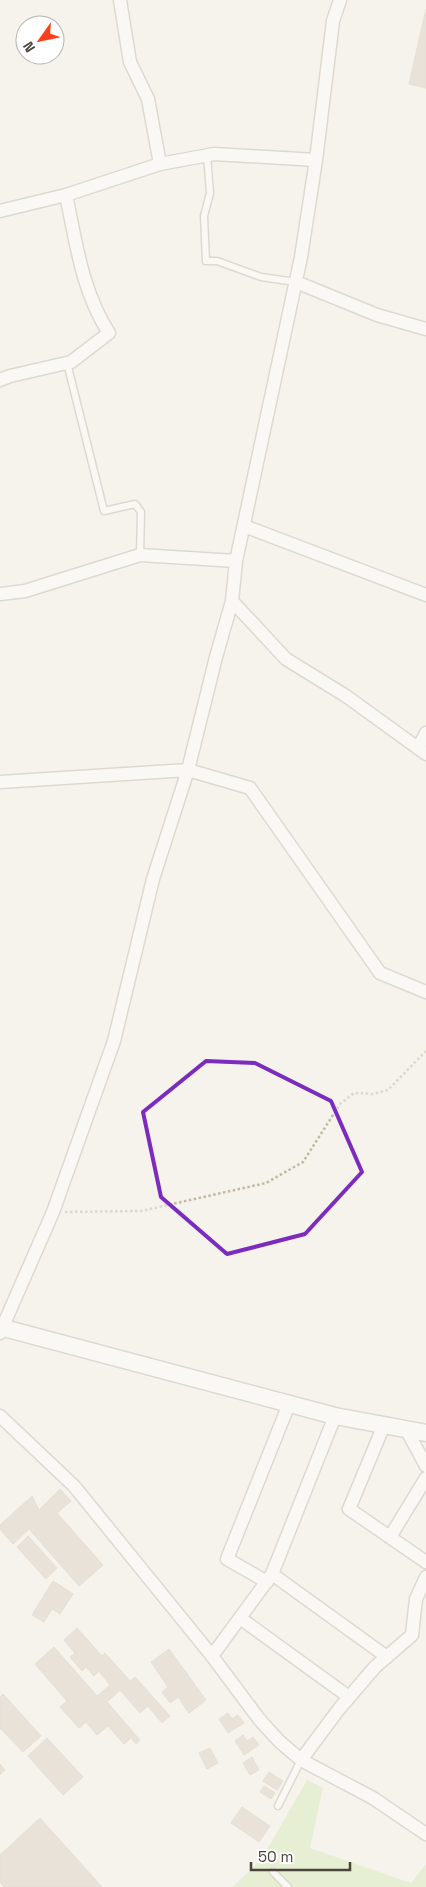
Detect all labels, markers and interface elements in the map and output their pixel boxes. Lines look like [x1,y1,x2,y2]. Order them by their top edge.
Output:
north arrow [15,15,65,65]
text: N [19,38,39,56]
scale bar [251,1840,350,1872]
text: 50 m [258,1847,293,1866]

